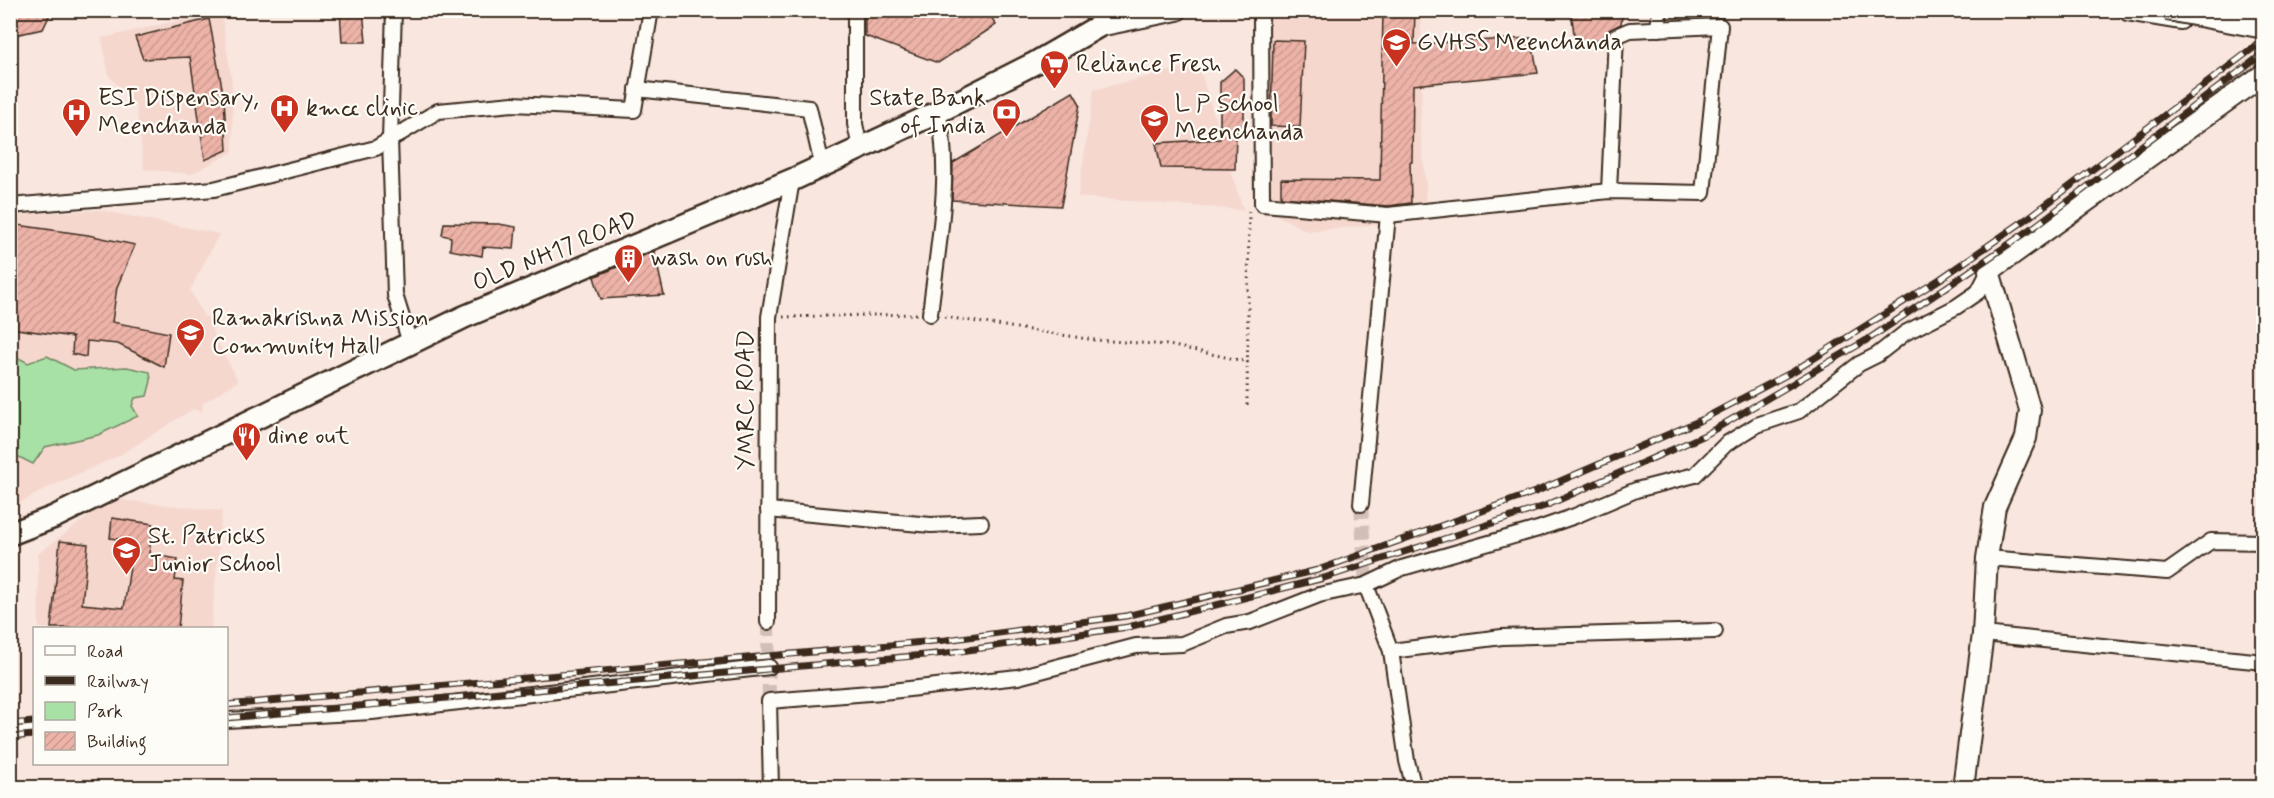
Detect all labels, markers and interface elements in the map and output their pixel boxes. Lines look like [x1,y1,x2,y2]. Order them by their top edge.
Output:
school or university icon: GVHSS Meenchanda [1380,26,1412,68]
place label: GVHSS Meenchanda [1417,27,1622,58]
supermarket icon: Reliance Fresh [1039,48,1071,90]
place label: Reliance Fresh [1076,49,1221,80]
place label: ESI Dispensary, Meenchanda [98,83,259,142]
place label: State Bank of India [869,83,986,142]
place label: L P School Meenchanda [1175,89,1304,148]
hospital icon: kmcc clinic [269,92,301,134]
place label: kmcc clinic [306,93,418,124]
hospital icon: ESI Dispensary, Meenchanda [61,96,93,138]
bank icon: State Bank of India [991,96,1023,138]
school or university icon: L P School Meenchanda [1138,102,1170,144]
street label: OLD NH17 ROAD [468,205,642,299]
building icon: wash on rush [613,242,645,284]
place label: wash on rush [650,243,773,274]
place label: Ramakrishna Mission Community Hall [212,303,429,362]
school or university icon: Ramakrishna Mission Community Hall [175,316,207,358]
street label: YMRC ROAD [731,330,762,470]
restaurant icon: dine out [231,420,263,462]
place label: dine out [268,421,349,452]
place label: St. Patricks Junior School [148,521,282,580]
school or university icon: St. Patricks Junior School [111,534,143,576]
legend [33,627,228,765]
text: Road [87,640,123,664]
text: Railway [87,670,149,694]
text: Park [87,700,123,724]
text: Building [87,730,147,756]

